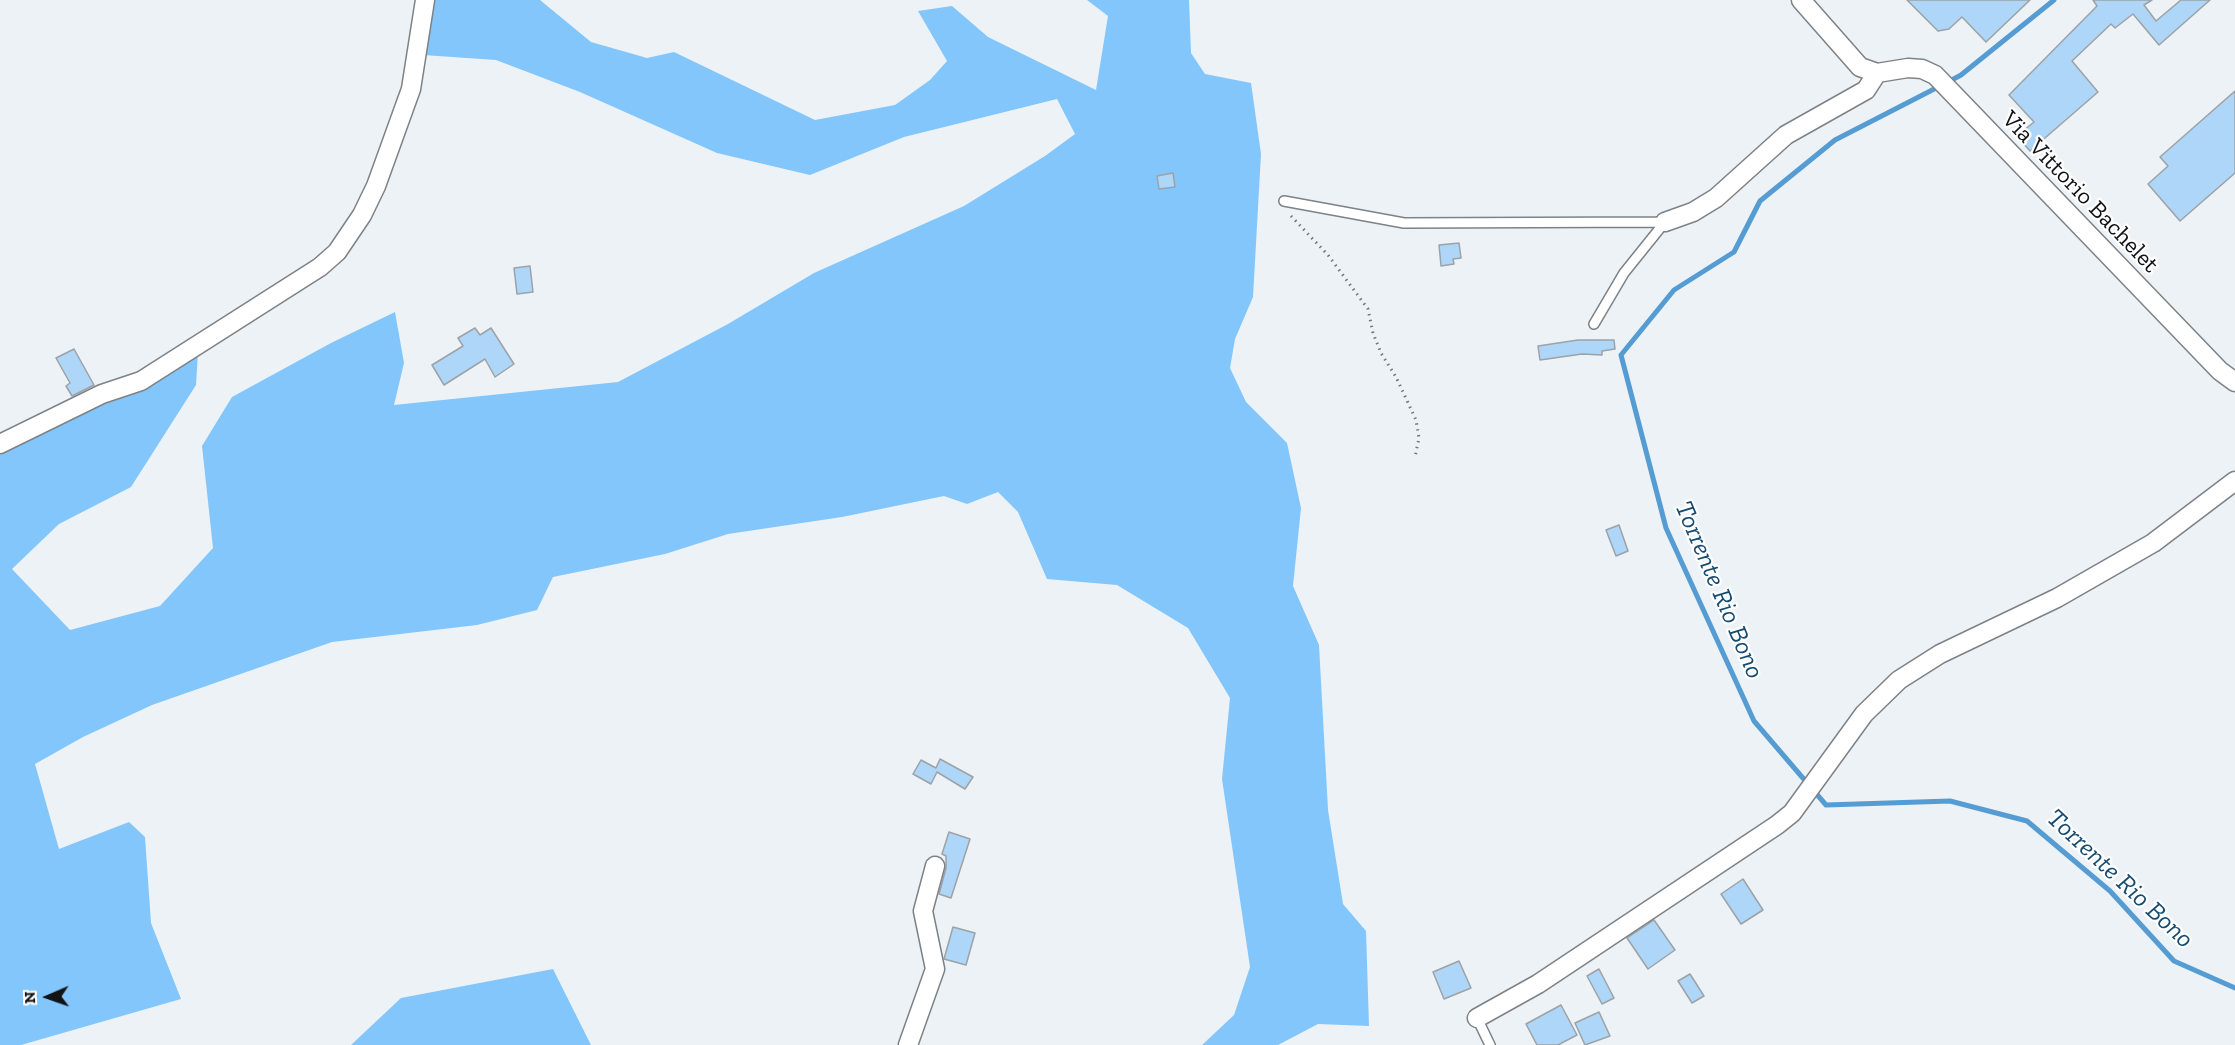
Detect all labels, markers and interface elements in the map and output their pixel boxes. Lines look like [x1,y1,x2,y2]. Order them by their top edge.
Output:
street label: Via Vittorio Bachelet [1995,105,2165,279]
water label: Torrente Rio Bono [1668,497,1770,683]
water label: Torrente Rio Bono [2040,803,2200,955]
north arrow [18,967,78,1027]
text: N [20,991,39,1004]

